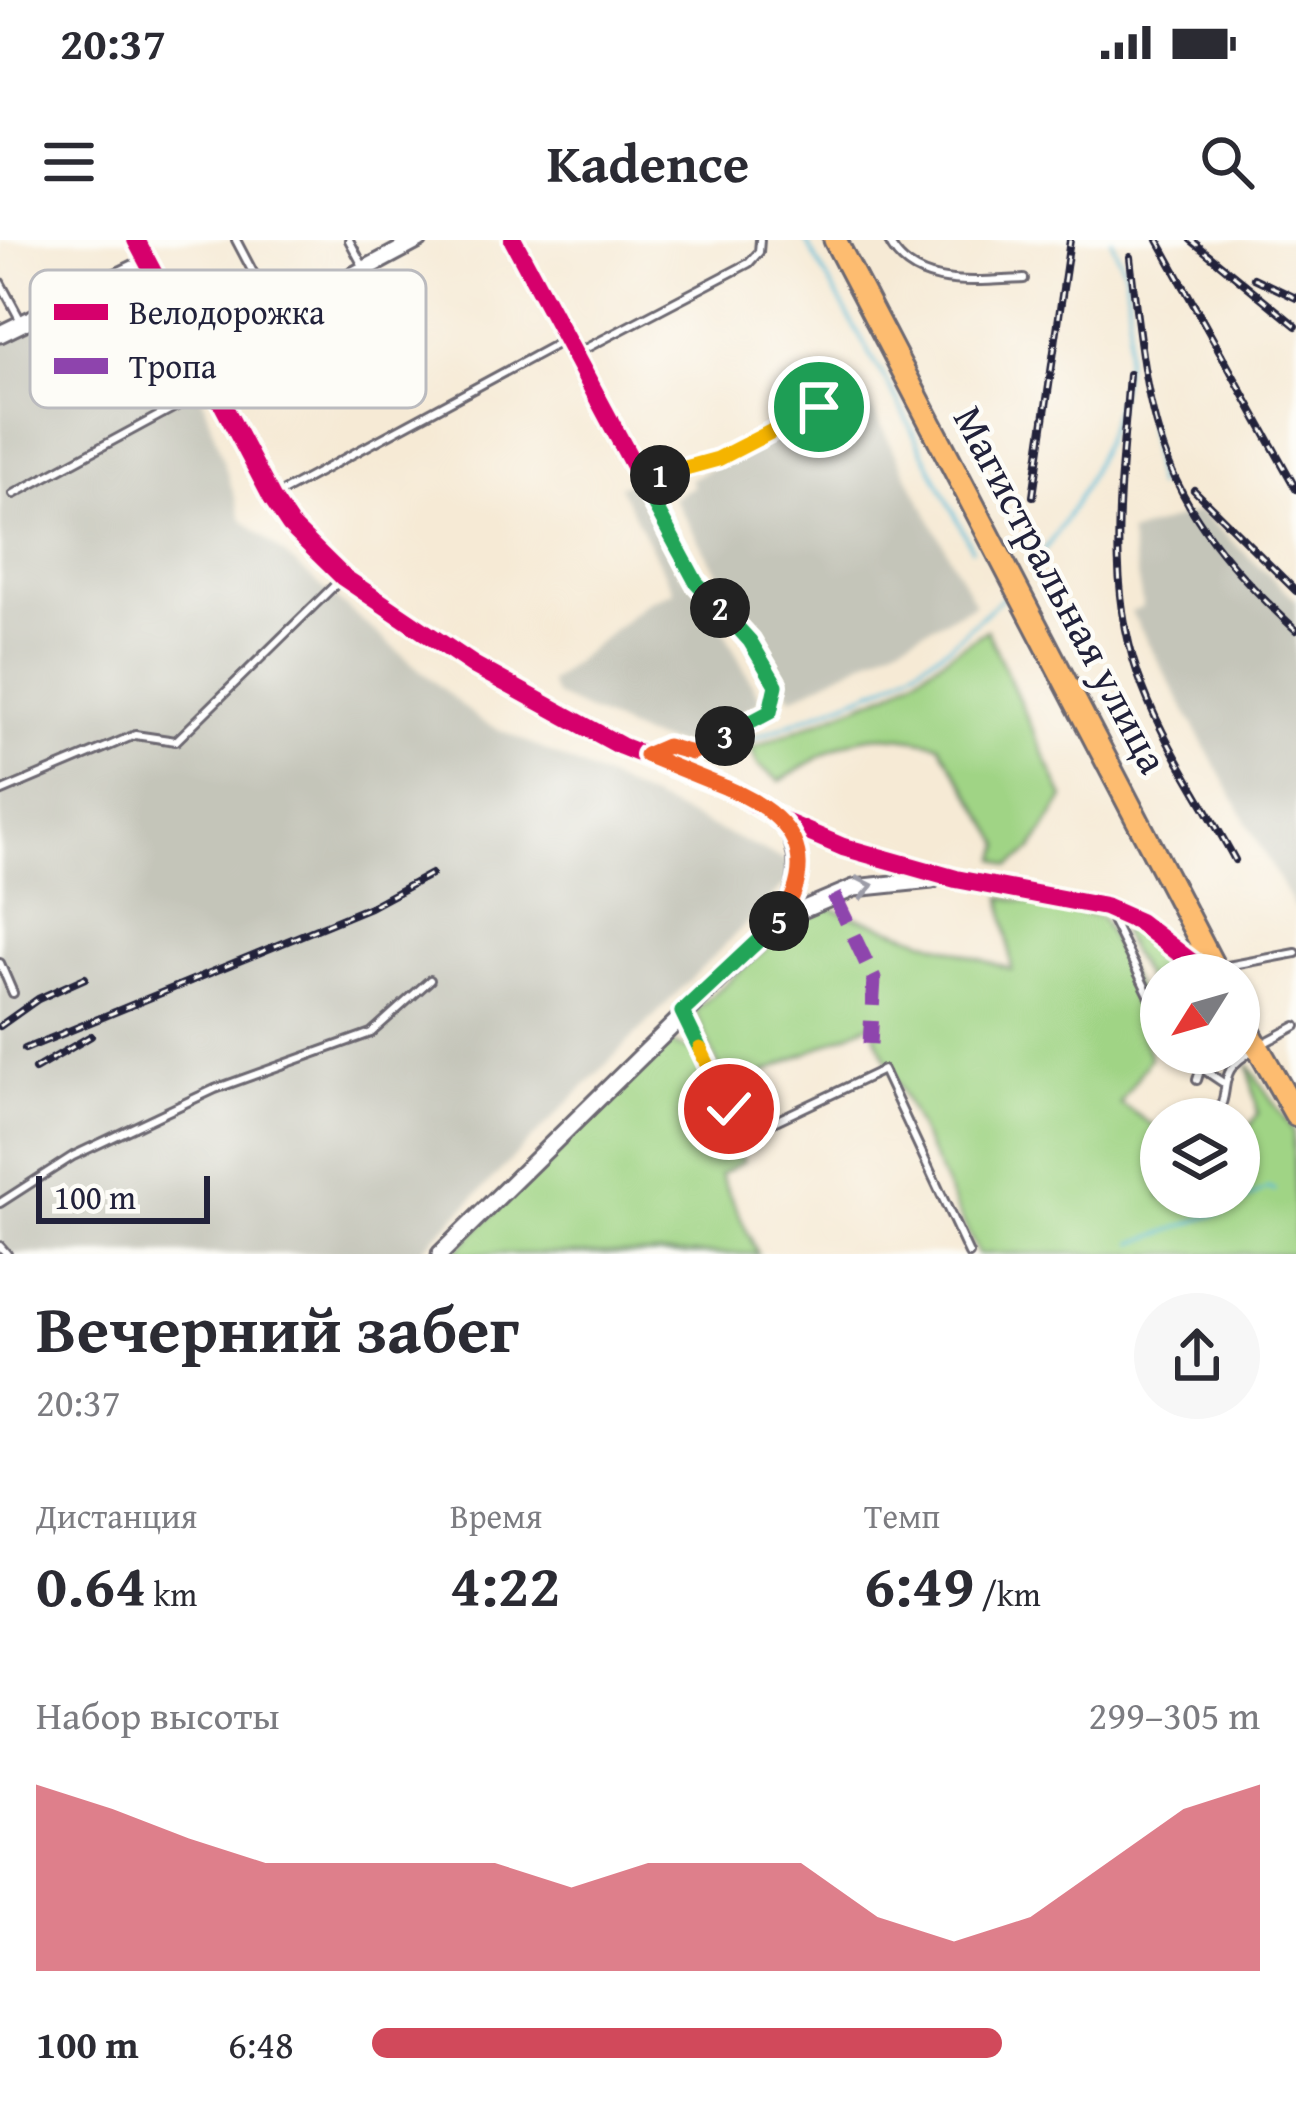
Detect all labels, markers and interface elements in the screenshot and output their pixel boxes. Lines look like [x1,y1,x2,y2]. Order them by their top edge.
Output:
text: 20:37 [60,10,166,75]
text: Kadence [547,123,749,202]
icon: menu [36,129,102,195]
icon: search [1194,129,1260,195]
legend [30,270,426,408]
text: Велодорожка [129,288,325,336]
text: Тропа [129,342,217,390]
pin [768,356,870,458]
icon: arrive [786,374,852,440]
street label: Магистральная улица [939,394,1185,784]
pin: 1 [630,445,690,505]
text: 1 [651,451,669,499]
pin: 2 [690,578,750,638]
text: 2 [711,584,729,632]
pin: 3 [695,706,755,766]
text: 3 [716,712,734,760]
one-way arrow [854,875,874,901]
pin: 5 [749,891,809,951]
text: 5 [770,897,788,945]
north arrow [1140,954,1260,1074]
map controls [1140,954,1260,1218]
pin [678,1058,780,1160]
icon: check [696,1076,762,1142]
button: layers [1140,1098,1260,1218]
scale bar [36,1170,210,1223]
text: 100 m [54,1173,136,1221]
text: Вечерний забег [36,1279,519,1376]
button: share [1134,1293,1260,1419]
text: 20:37 [36,1373,121,1430]
text: Дистанция [36,1492,197,1540]
text: Время [450,1492,542,1540]
text: Темп [864,1492,940,1540]
text: 0.64 [36,1540,146,1628]
text: 4:22 [450,1540,560,1628]
text: 6:49 [864,1540,974,1628]
text: km [146,1570,197,1618]
text: /km [974,1570,1041,1618]
text: Набор высоты [36,1686,280,1743]
text: 299–305 m [1088,1686,1260,1743]
text: 100 m [36,2015,139,2072]
text: 6:48 [228,2015,294,2072]

